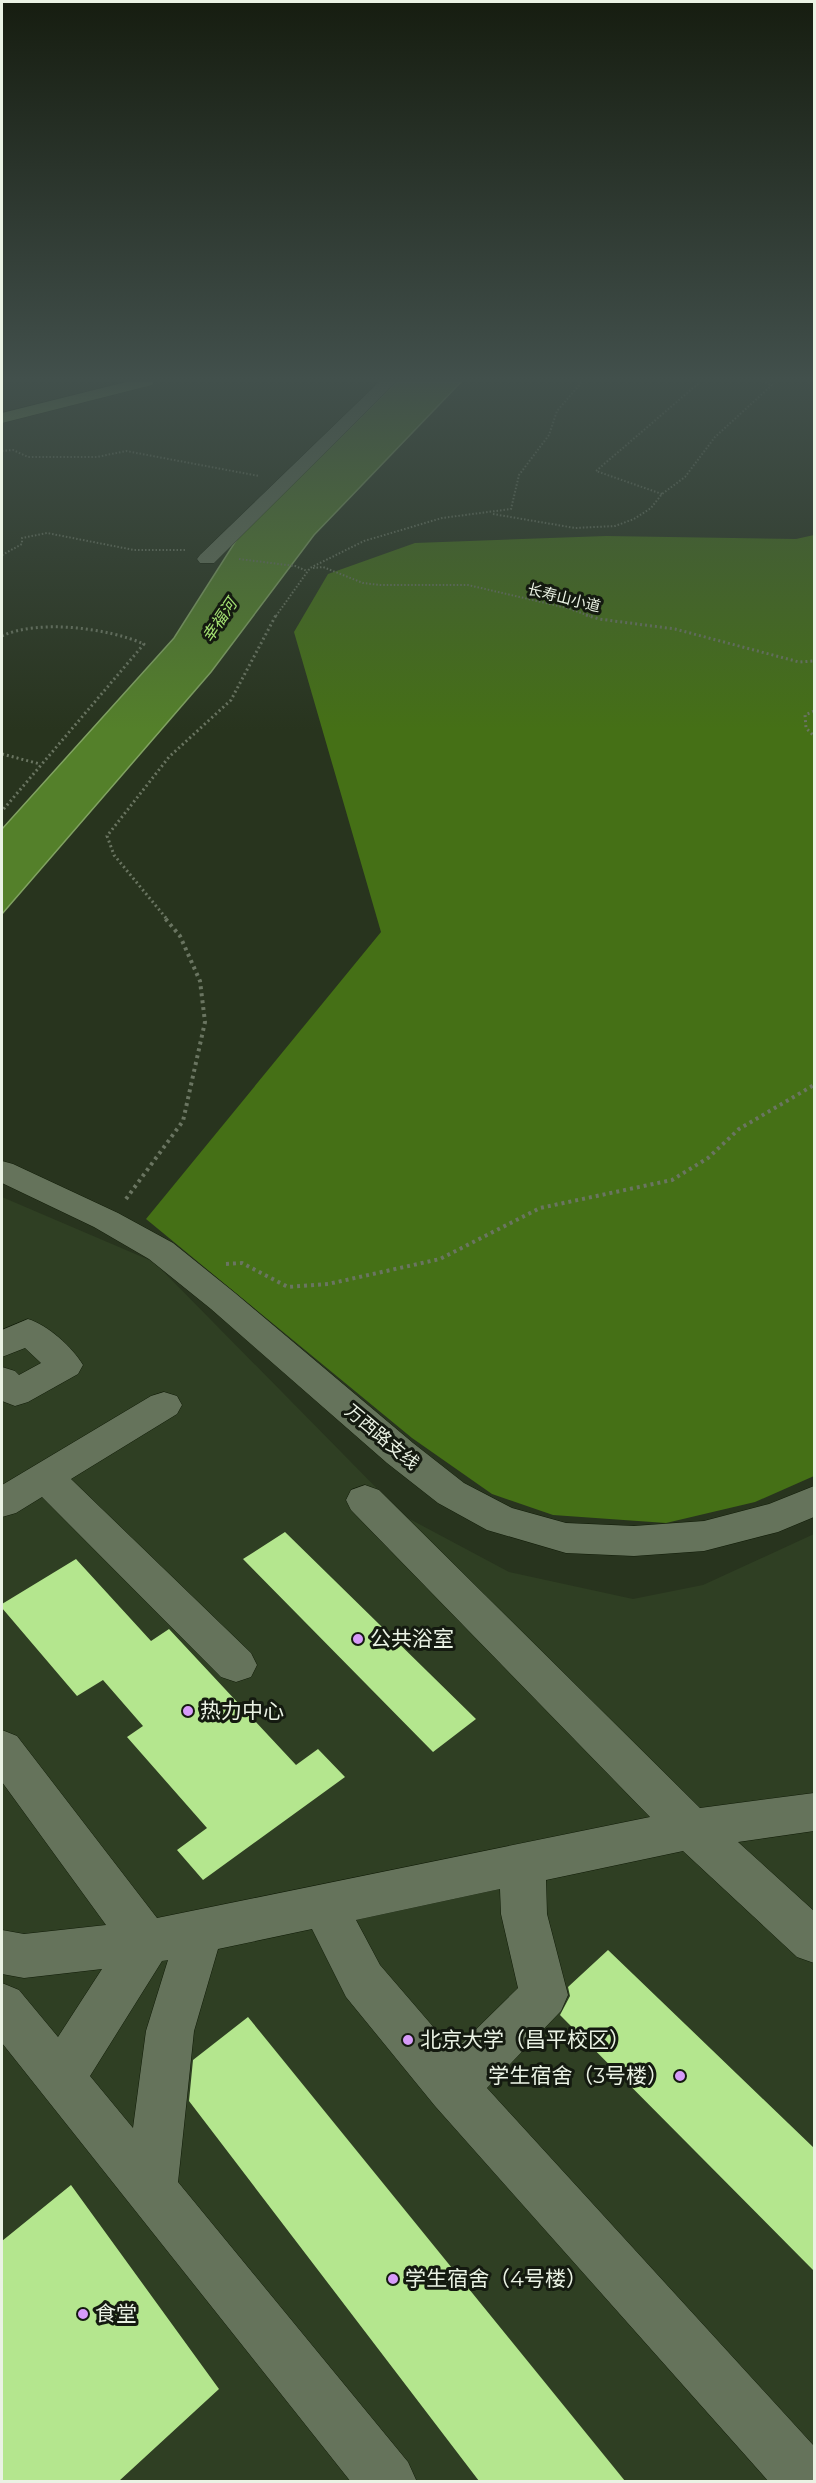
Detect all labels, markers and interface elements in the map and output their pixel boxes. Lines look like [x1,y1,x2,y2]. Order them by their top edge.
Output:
street label: 长寿山小道 [525,579,603,616]
water label: 幸福河 [198,593,242,645]
street label: 万西路支线 [340,1400,424,1474]
place label: 公共浴室 [370,1626,454,1651]
marker: 公共浴室 [351,1632,365,1646]
place label: 热力中心 [200,1698,284,1723]
marker: 热力中心 [181,1704,195,1718]
place label: 北京大学（昌平校区） [420,2027,630,2052]
marker: 北京大学（昌平校区） [401,2033,415,2047]
place label: 学生宿舍（3号楼） [488,2063,668,2088]
marker: 学生宿舍（3号楼） [673,2069,687,2083]
place label: 学生宿舍（4号楼） [405,2266,587,2291]
marker: 学生宿舍（4号楼） [386,2272,400,2286]
place label: 食堂 [95,2301,137,2326]
marker: 食堂 [76,2307,90,2321]

